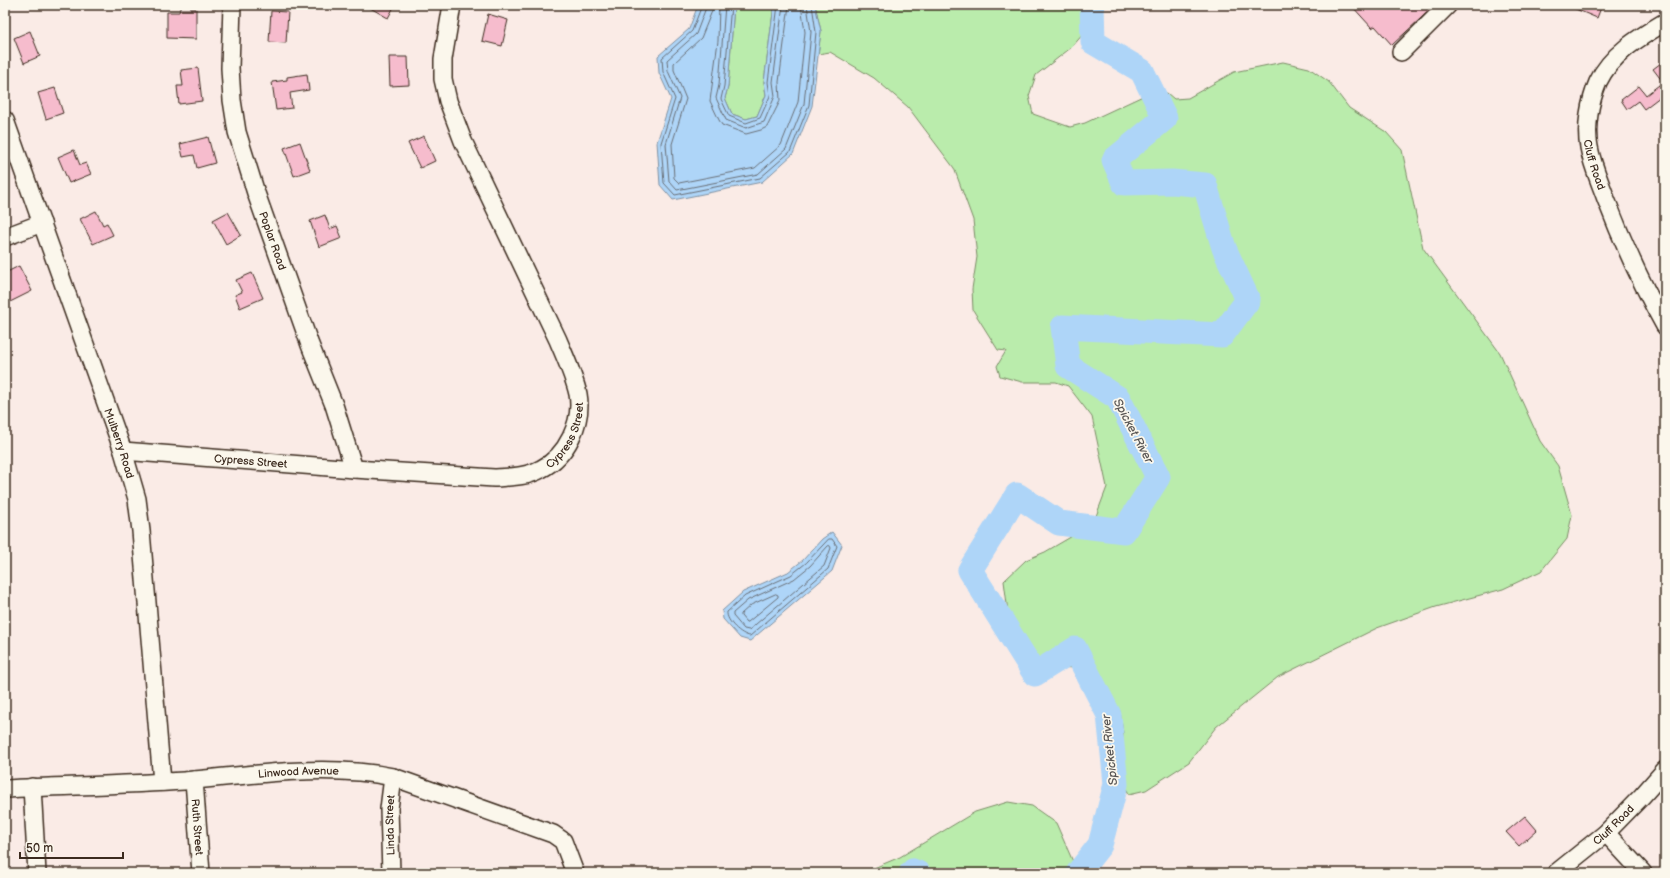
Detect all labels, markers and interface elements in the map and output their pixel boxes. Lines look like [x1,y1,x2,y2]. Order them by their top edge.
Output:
street label: Cluff Road [1581,138,1608,192]
street label: Poplar Road [257,210,289,272]
water label: Spicket River [1110,396,1157,467]
street label: Cypress Street [543,402,585,471]
street label: Mulberry Road [102,406,137,480]
street label: Cypress Street [214,452,288,470]
water label: Spicket River [1099,712,1121,786]
street label: Linwood Avenue [257,764,340,780]
street label: Linda Street [382,793,397,856]
street label: Ruth Street [189,798,206,856]
street label: Cluff Road [1590,802,1636,847]
scale bar [20,834,123,860]
text: 50 m [26,841,53,856]

